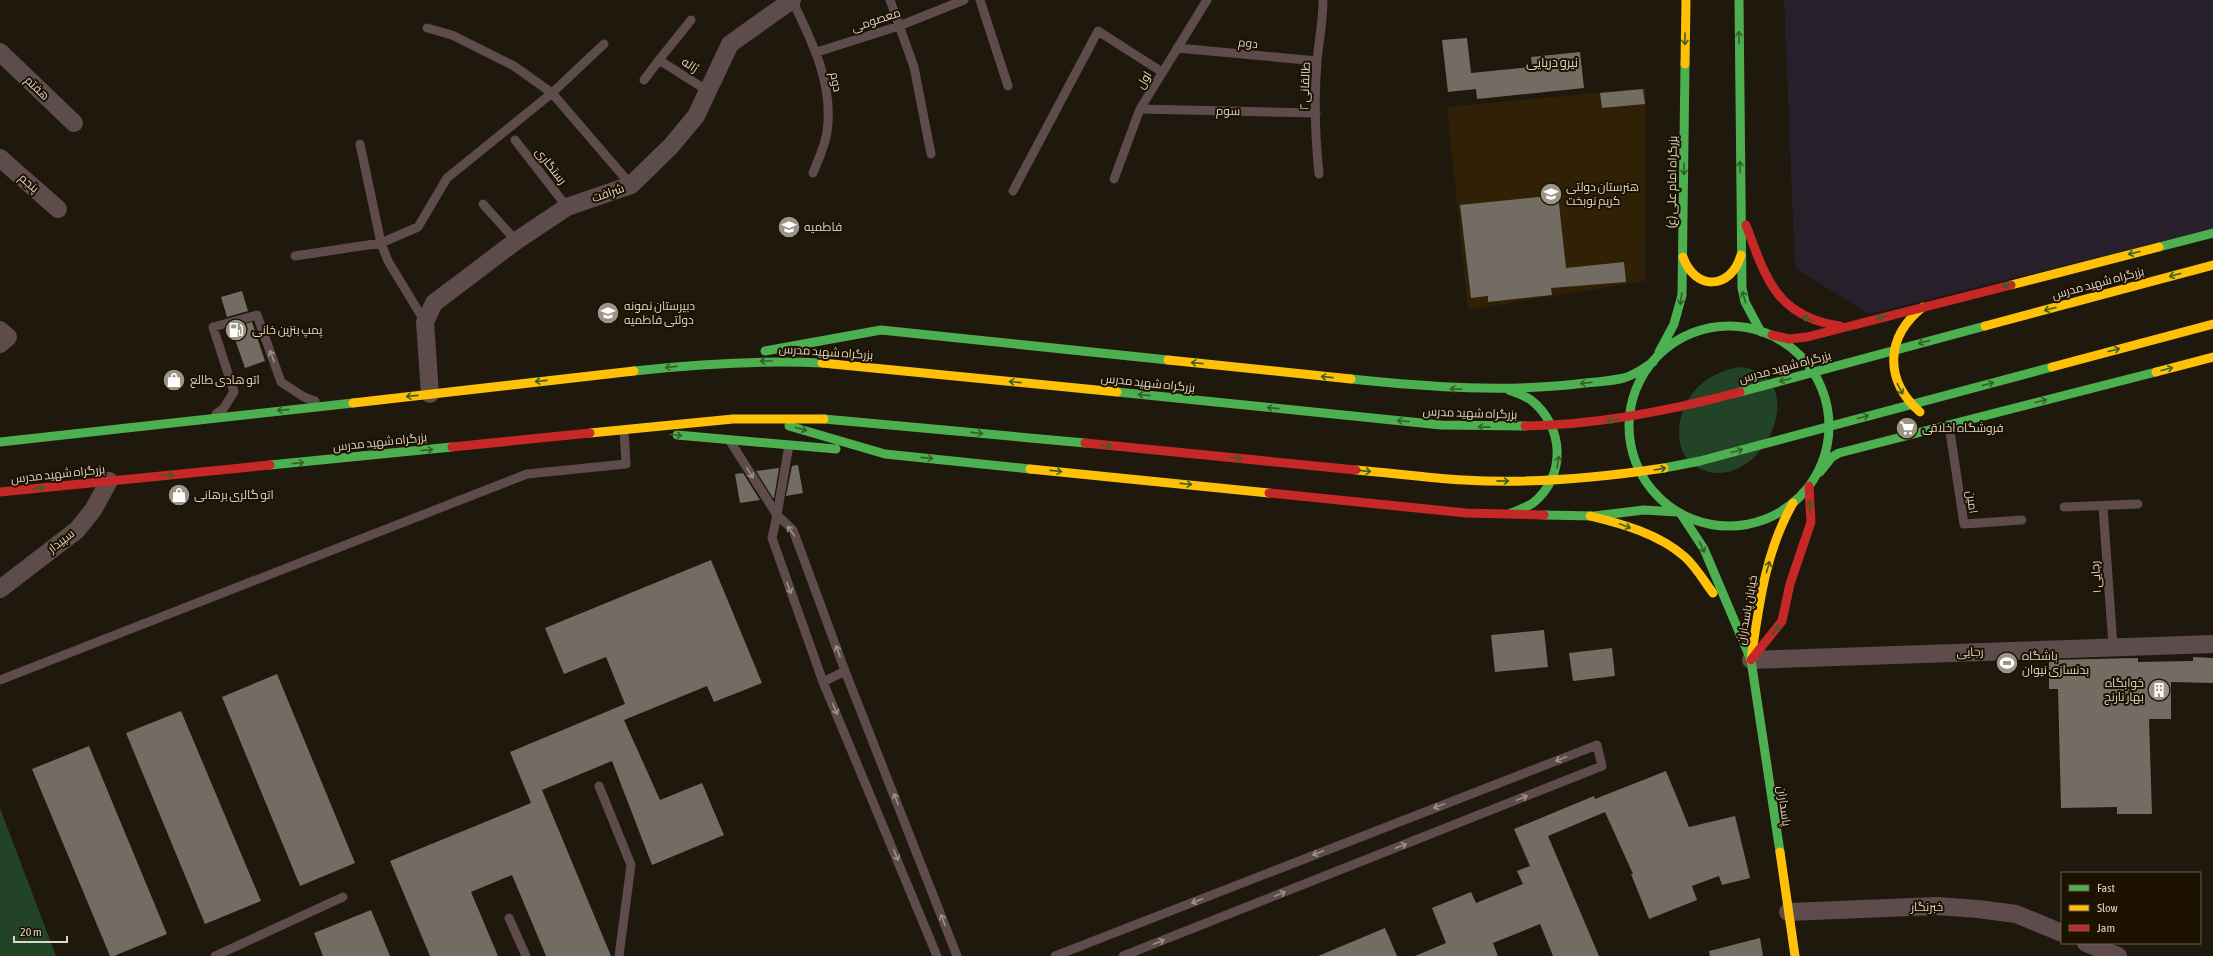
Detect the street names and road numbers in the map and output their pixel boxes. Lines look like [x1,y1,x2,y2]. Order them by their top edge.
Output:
street label: معصومی [850,5,902,35]
street label: دوم [1237,35,1259,52]
street label: ژاله [679,55,701,76]
street label: طالقانی ۲ [1297,61,1313,111]
street label: اول [1133,69,1155,91]
street label: دوم [826,71,845,93]
street label: هفتم [21,73,52,104]
street label: سوم [1216,104,1240,119]
street label: بزرگراه امام علی (ع) [1664,136,1681,228]
street label: رستگاری [532,145,570,187]
street label: پنجم [15,170,42,198]
street label: شرافت [590,181,626,205]
street label: بزرگراه شهید مدرس [2050,264,2146,302]
street label: بزرگراه شهید مدرس [778,342,874,362]
street label: بزرگراه شهید مدرس [1737,348,1833,386]
street label: بزرگراه شهید مدرس [1100,371,1196,395]
street label: بزرگراه شهید مدرس [1422,404,1518,422]
street label: بزرگراه شهید مدرس [332,430,428,454]
street label: بزرگراه شهید مدرس [10,462,106,486]
street label: امین [1963,490,1981,514]
street label: سپیدار [44,526,78,557]
street label: رجایی ۱ [2088,560,2104,594]
street label: خیابان پاسداران [1734,574,1762,646]
street label: رجایی [1956,645,1984,659]
street label: پاسداران [1772,785,1794,828]
street label: خبرنگار [1910,900,1943,914]

